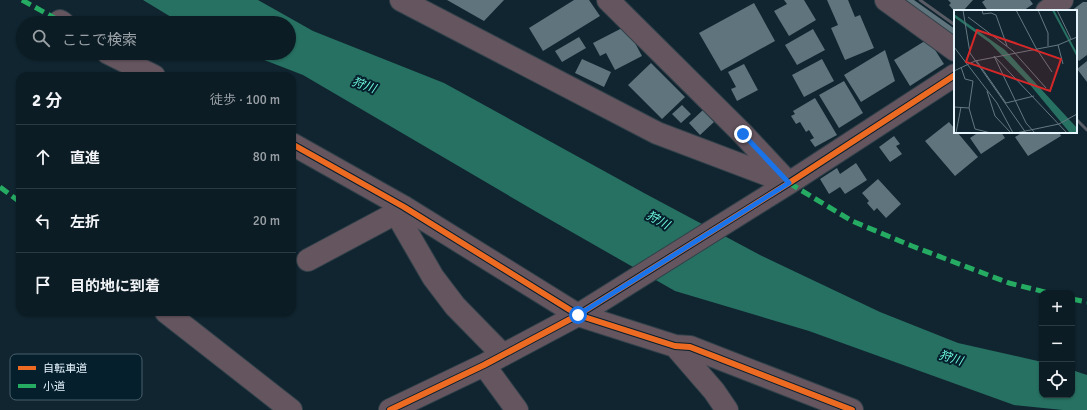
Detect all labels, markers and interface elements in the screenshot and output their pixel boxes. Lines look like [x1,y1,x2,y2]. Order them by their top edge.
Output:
inset map [954,10,1077,133]
search box [16,16,296,60]
icon: search [30,27,52,49]
text: ここで検索 [62,31,137,49]
water label: 狩川 [350,74,380,97]
text: 2 分 [32,90,62,111]
text: 徒歩 · 100 m [210,92,280,108]
route end [734,125,752,143]
icon: ahead [32,146,54,168]
text: 直進 [70,149,100,167]
text: 80 m [253,149,280,165]
water label: 狩川 [644,208,674,234]
icon: left [32,210,54,232]
text: 左折 [70,213,100,231]
text: 20 m [253,213,280,229]
icon: arrive [32,274,54,296]
text: 目的地に到着 [70,277,160,295]
map controls [1039,290,1075,398]
button: + [1039,290,1075,326]
route start [569,306,587,324]
button: − [1039,326,1075,362]
water label: 狩川 [937,348,966,370]
legend [10,354,142,400]
text: 自転車道 [43,362,87,375]
button: locate [1039,362,1075,398]
text: 小道 [43,380,65,393]

